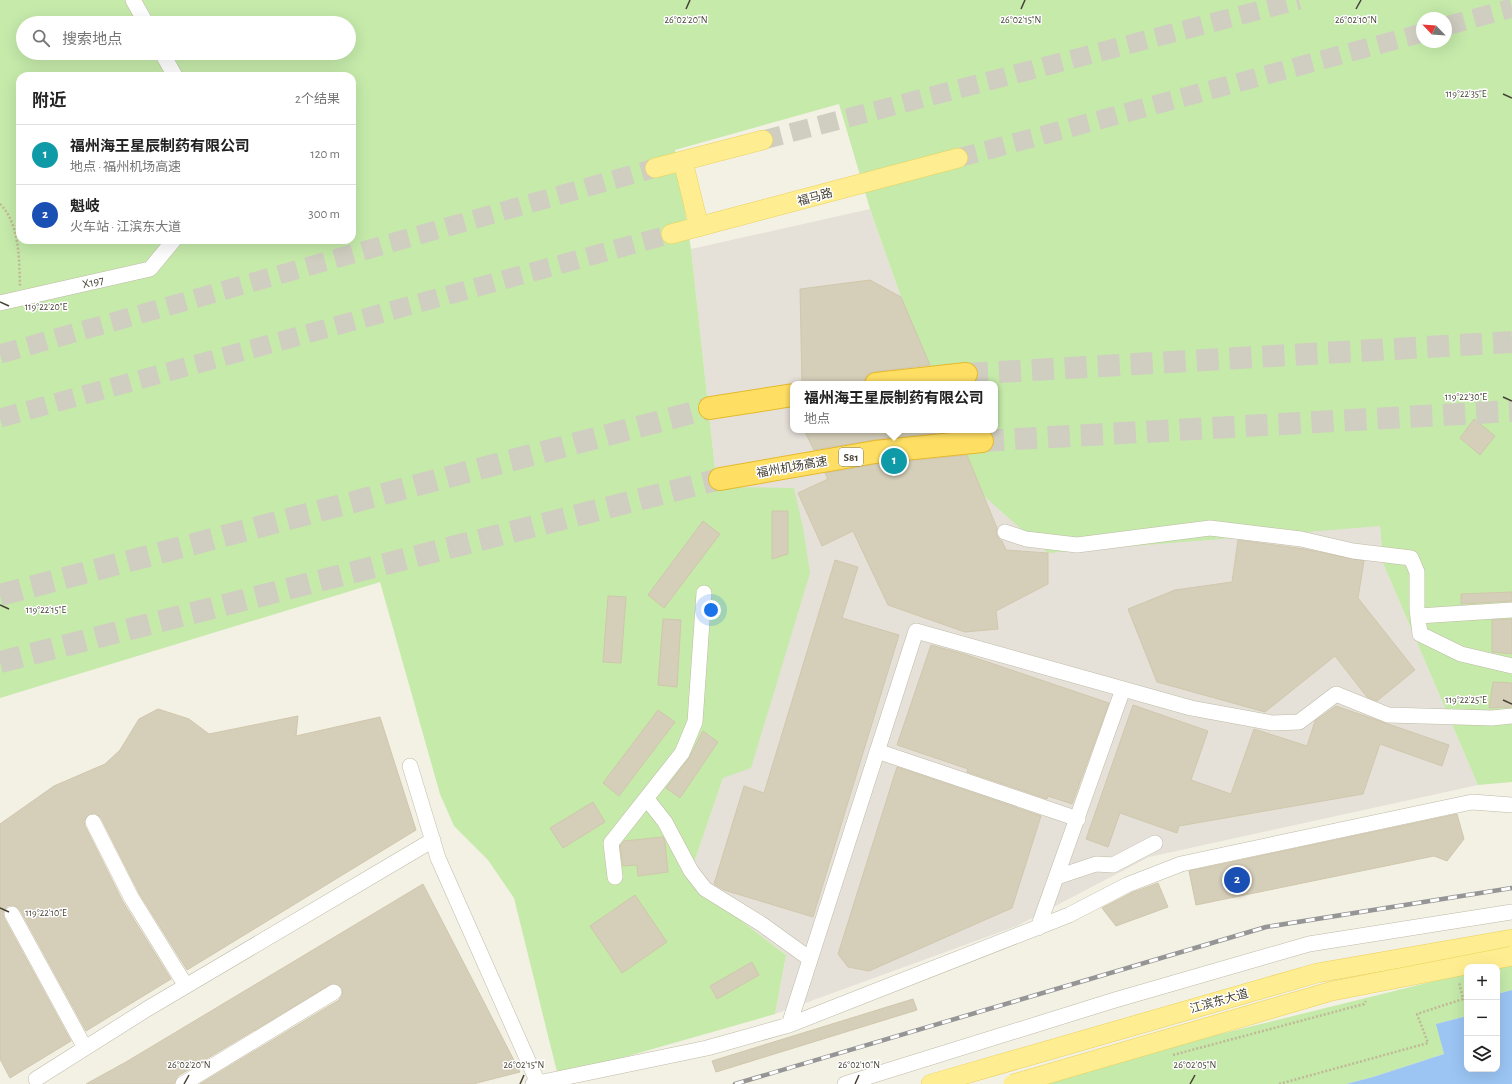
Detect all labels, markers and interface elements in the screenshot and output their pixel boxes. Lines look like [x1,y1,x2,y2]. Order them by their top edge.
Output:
north arrow [1416,12,1452,48]
text: 26°02'20"N [664,15,708,25]
text: 26°02'15"N [1001,15,1041,25]
text: 26°02'10"N [1335,15,1377,25]
search box [16,16,356,60]
icon: search [30,27,52,49]
text: 搜索地点 [62,32,122,47]
text: 119°22'35"E [1445,89,1487,99]
text: 附近 [32,92,66,109]
text: 2个结果 [295,93,340,106]
text: 福州海王星辰制药有限公司 [70,139,250,154]
text: 1 [43,148,47,161]
text: 120 m [310,148,340,161]
text: 地点 · 福州机场高速 [70,161,181,174]
street label: 福马路 [796,186,834,207]
text: 魁岐 [70,199,100,214]
text: 2 [42,208,48,221]
text: 300 m [308,208,340,221]
text: 火车站 · 江滨东大道 [70,221,181,234]
street label: X197 [81,274,105,290]
text: 119°22'20"E [25,302,68,312]
popup [790,381,998,433]
text: 福州海王星辰制药有限公司 [804,391,984,406]
text: 119°22'30"E [1445,392,1487,402]
text: 地点 [804,413,830,426]
pin: 1 [881,446,907,476]
road number: S81 [839,448,863,466]
street label: 福州机场高速 [755,454,829,479]
your location [701,600,721,620]
text: 119°22'15"E [26,605,66,615]
text: 119°22'25"E [1445,695,1487,705]
pin: 2 [1224,865,1250,895]
text: 119°22'10"E [25,908,67,918]
map controls [1464,964,1500,1072]
button: + [1464,964,1500,1000]
street label: 江滨东大道 [1188,986,1249,1015]
button: − [1464,1000,1500,1036]
button: layers [1464,1036,1500,1072]
text: 26°02'20"N [167,1060,211,1070]
text: 26°02'15"N [504,1060,544,1070]
text: 26°02'10"N [838,1060,880,1070]
text: 26°02'05"N [1174,1060,1216,1070]

